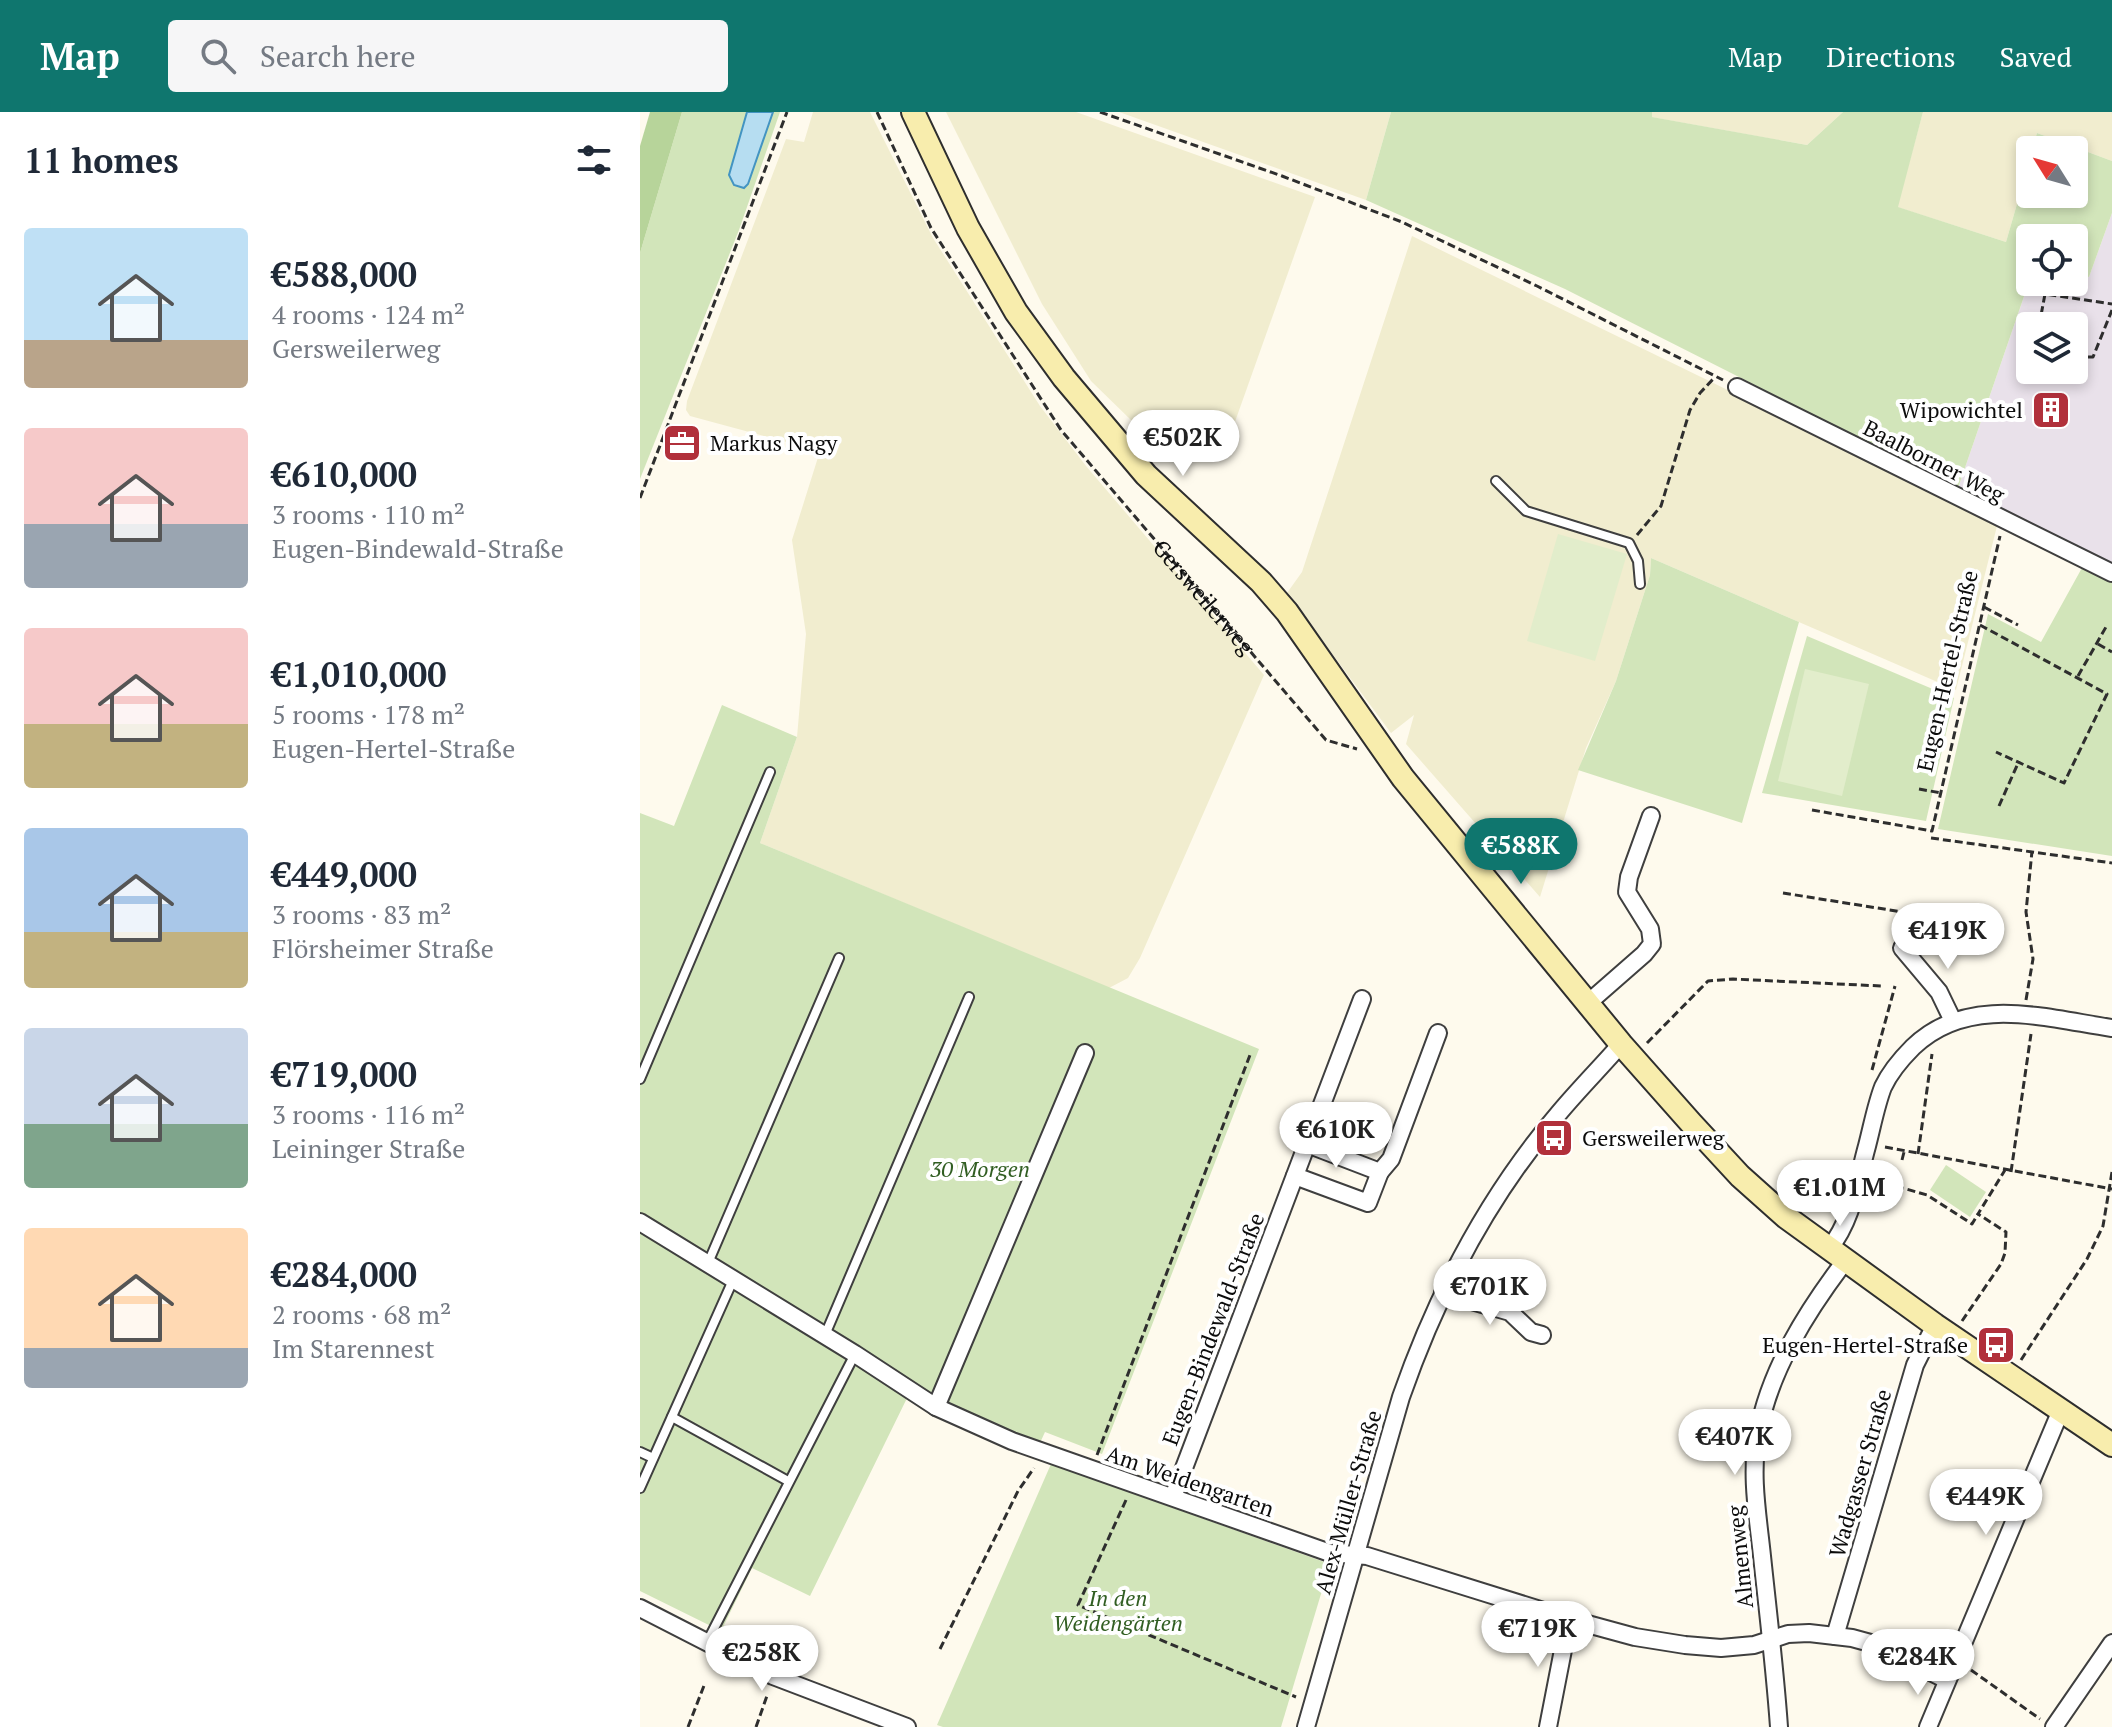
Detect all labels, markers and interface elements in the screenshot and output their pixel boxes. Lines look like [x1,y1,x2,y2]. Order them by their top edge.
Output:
search box [168,20,728,92]
text: Map [40,31,120,81]
icon: search [196,34,240,78]
text: Search here [260,36,416,76]
text: Map [1728,38,1782,75]
text: Directions [1826,38,1956,75]
text: Saved [2000,38,2072,75]
north arrow [2016,136,2088,208]
map controls [2016,136,2088,384]
text: 11 homes [24,138,179,183]
icon: filters [572,138,616,182]
button: locate [2016,224,2088,296]
text: €588,000 [272,252,417,297]
icon: home [88,260,184,356]
text: 4 rooms · 124 m² [272,297,465,331]
button: layers [2016,312,2088,384]
text: Gersweilerweg [272,331,440,365]
building icon: Wipowichtel [2030,389,2072,431]
place label: Wipowichtel [1900,395,2023,424]
pin: €502K [1127,410,1239,478]
street label: Baalborner Weg [1859,413,2010,509]
text: €502K [1144,419,1222,453]
office icon: Markus Nagy [661,422,703,464]
place label: Markus Nagy [710,428,838,457]
text: €610,000 [272,452,417,497]
icon: home [88,460,184,556]
text: 3 rooms · 110 m² [272,497,465,531]
text: Eugen-Bindewald-Straße [272,531,564,565]
street label: Gersweilerweg [1147,533,1262,661]
street label: Eugen-Hertel-Straße [1909,567,1984,774]
text: €1,010,000 [272,652,447,697]
icon: home [88,660,184,756]
text: 5 rooms · 178 m² [272,697,465,731]
text: Eugen-Hertel-Straße [272,731,515,765]
pin: €588K [1465,818,1577,886]
text: €588K [1482,827,1560,861]
text: €449,000 [272,852,417,897]
icon: home [88,860,184,956]
text: 3 rooms · 83 m² [272,897,451,931]
pin: €419K [1892,903,2004,971]
text: €419K [1909,912,1987,946]
text: Flörsheimer Straße [272,931,494,965]
text: €719,000 [272,1052,417,1097]
icon: home [88,1060,184,1156]
text: 3 rooms · 116 m² [272,1097,465,1131]
pin: €610K [1280,1102,1392,1170]
text: €610K [1297,1111,1375,1145]
bus stop icon: Gersweilerweg [1533,1117,1575,1159]
place label: Gersweilerweg [1582,1123,1725,1152]
text: Leininger Straße [272,1131,465,1165]
park label: 30 Morgen [930,1154,1030,1183]
pin: €1.01M [1775,1160,1905,1228]
text: €1.01M [1795,1169,1885,1203]
street label: Eugen-Bindewald-Straße [1155,1208,1270,1449]
text: €284,000 [272,1252,417,1297]
pin: €701K [1434,1259,1546,1327]
icon: home [88,1260,184,1356]
text: €701K [1451,1268,1529,1302]
text: 2 rooms · 68 m² [272,1297,451,1331]
bus stop icon: Eugen-Hertel-Straße [1975,1324,2017,1366]
place label: Eugen-Hertel-Straße [1762,1330,1968,1359]
text: Im Starennest [272,1331,435,1365]
street label: Wadgasser Straße [1822,1385,1897,1560]
street label: Alex-Müller-Straße [1307,1407,1388,1597]
pin: €407K [1679,1409,1791,1477]
text: €407K [1696,1418,1774,1452]
street label: Am Weidengarten [1102,1438,1278,1523]
pin: €449K [1930,1469,2042,1537]
text: €449K [1947,1478,2025,1512]
street label: Almenweg [1720,1504,1759,1610]
park label: In den Weidengärten [1053,1583,1183,1637]
pin: €719K [1482,1601,1594,1669]
text: €719K [1499,1610,1577,1644]
pin: €258K [706,1625,818,1693]
pin: €284K [1862,1629,1974,1697]
text: €258K [723,1634,801,1668]
text: €284K [1879,1638,1957,1672]

